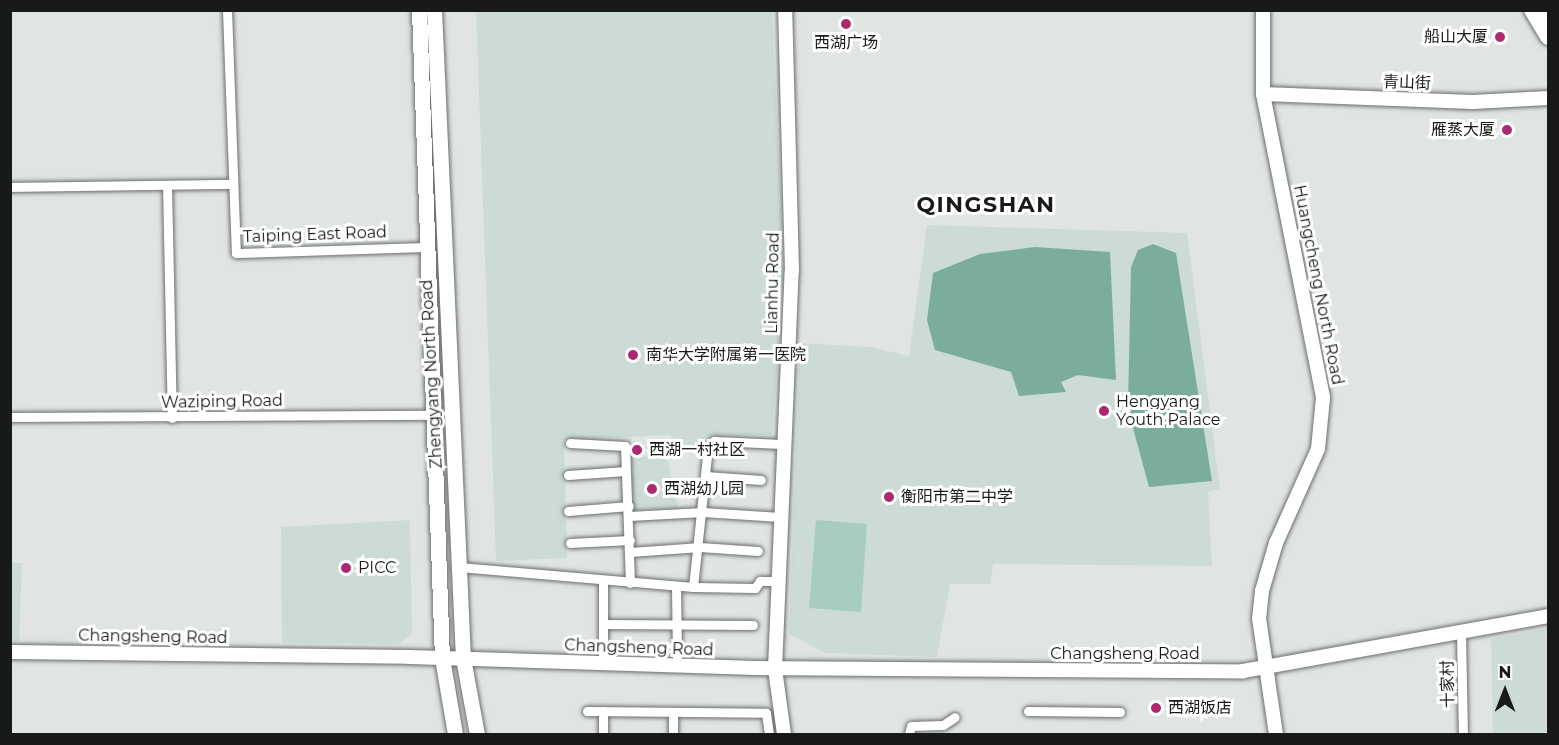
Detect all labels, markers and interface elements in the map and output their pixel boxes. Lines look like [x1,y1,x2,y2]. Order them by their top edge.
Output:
marker: 西湖广场 [839,17,853,31]
place label: 船山大厦 [1424,27,1488,47]
marker: 船山大厦 [1493,30,1507,44]
place label: 西湖广场 [814,33,878,53]
street label: 青山街 [1383,73,1431,93]
place label: 雁蒸大厦 [1431,120,1495,140]
marker: 雁蒸大厦 [1500,123,1514,137]
street label: Huangcheng North Road [1289,183,1347,387]
district label: QINGSHAN [917,192,1055,218]
street label: Taiping East Road [243,223,387,247]
street label: Lianhu Road [763,232,783,334]
street label: Zhengyang North Road [417,279,447,469]
place label: 南华大学附属第一医院 [646,345,806,365]
marker: 南华大学附属第一医院 [624,346,642,364]
street label: Waziping Road [161,391,283,413]
place label: Hengyang Youth Palace [1116,392,1220,430]
marker: Hengyang Youth Palace [1097,404,1111,418]
place label: 西湖一村社区 [649,440,745,460]
marker: 西湖一村社区 [630,443,644,457]
place label: 西湖幼儿园 [664,479,744,499]
marker: 西湖幼儿园 [645,482,659,496]
place label: 衡阳市第二中学 [901,487,1013,507]
marker: 衡阳市第二中学 [882,490,896,504]
place label: PICC [358,558,396,578]
marker: PICC [339,561,353,575]
street label: Changsheng Road [78,626,228,648]
street label: Changsheng Road [564,636,714,660]
street label: Changsheng Road [1050,644,1200,664]
street label: 十家村 [1438,660,1458,708]
north arrow [1475,661,1535,721]
text: N [1499,663,1511,682]
place label: 西湖饭店 [1168,698,1232,718]
marker: 西湖饭店 [1149,701,1163,715]

